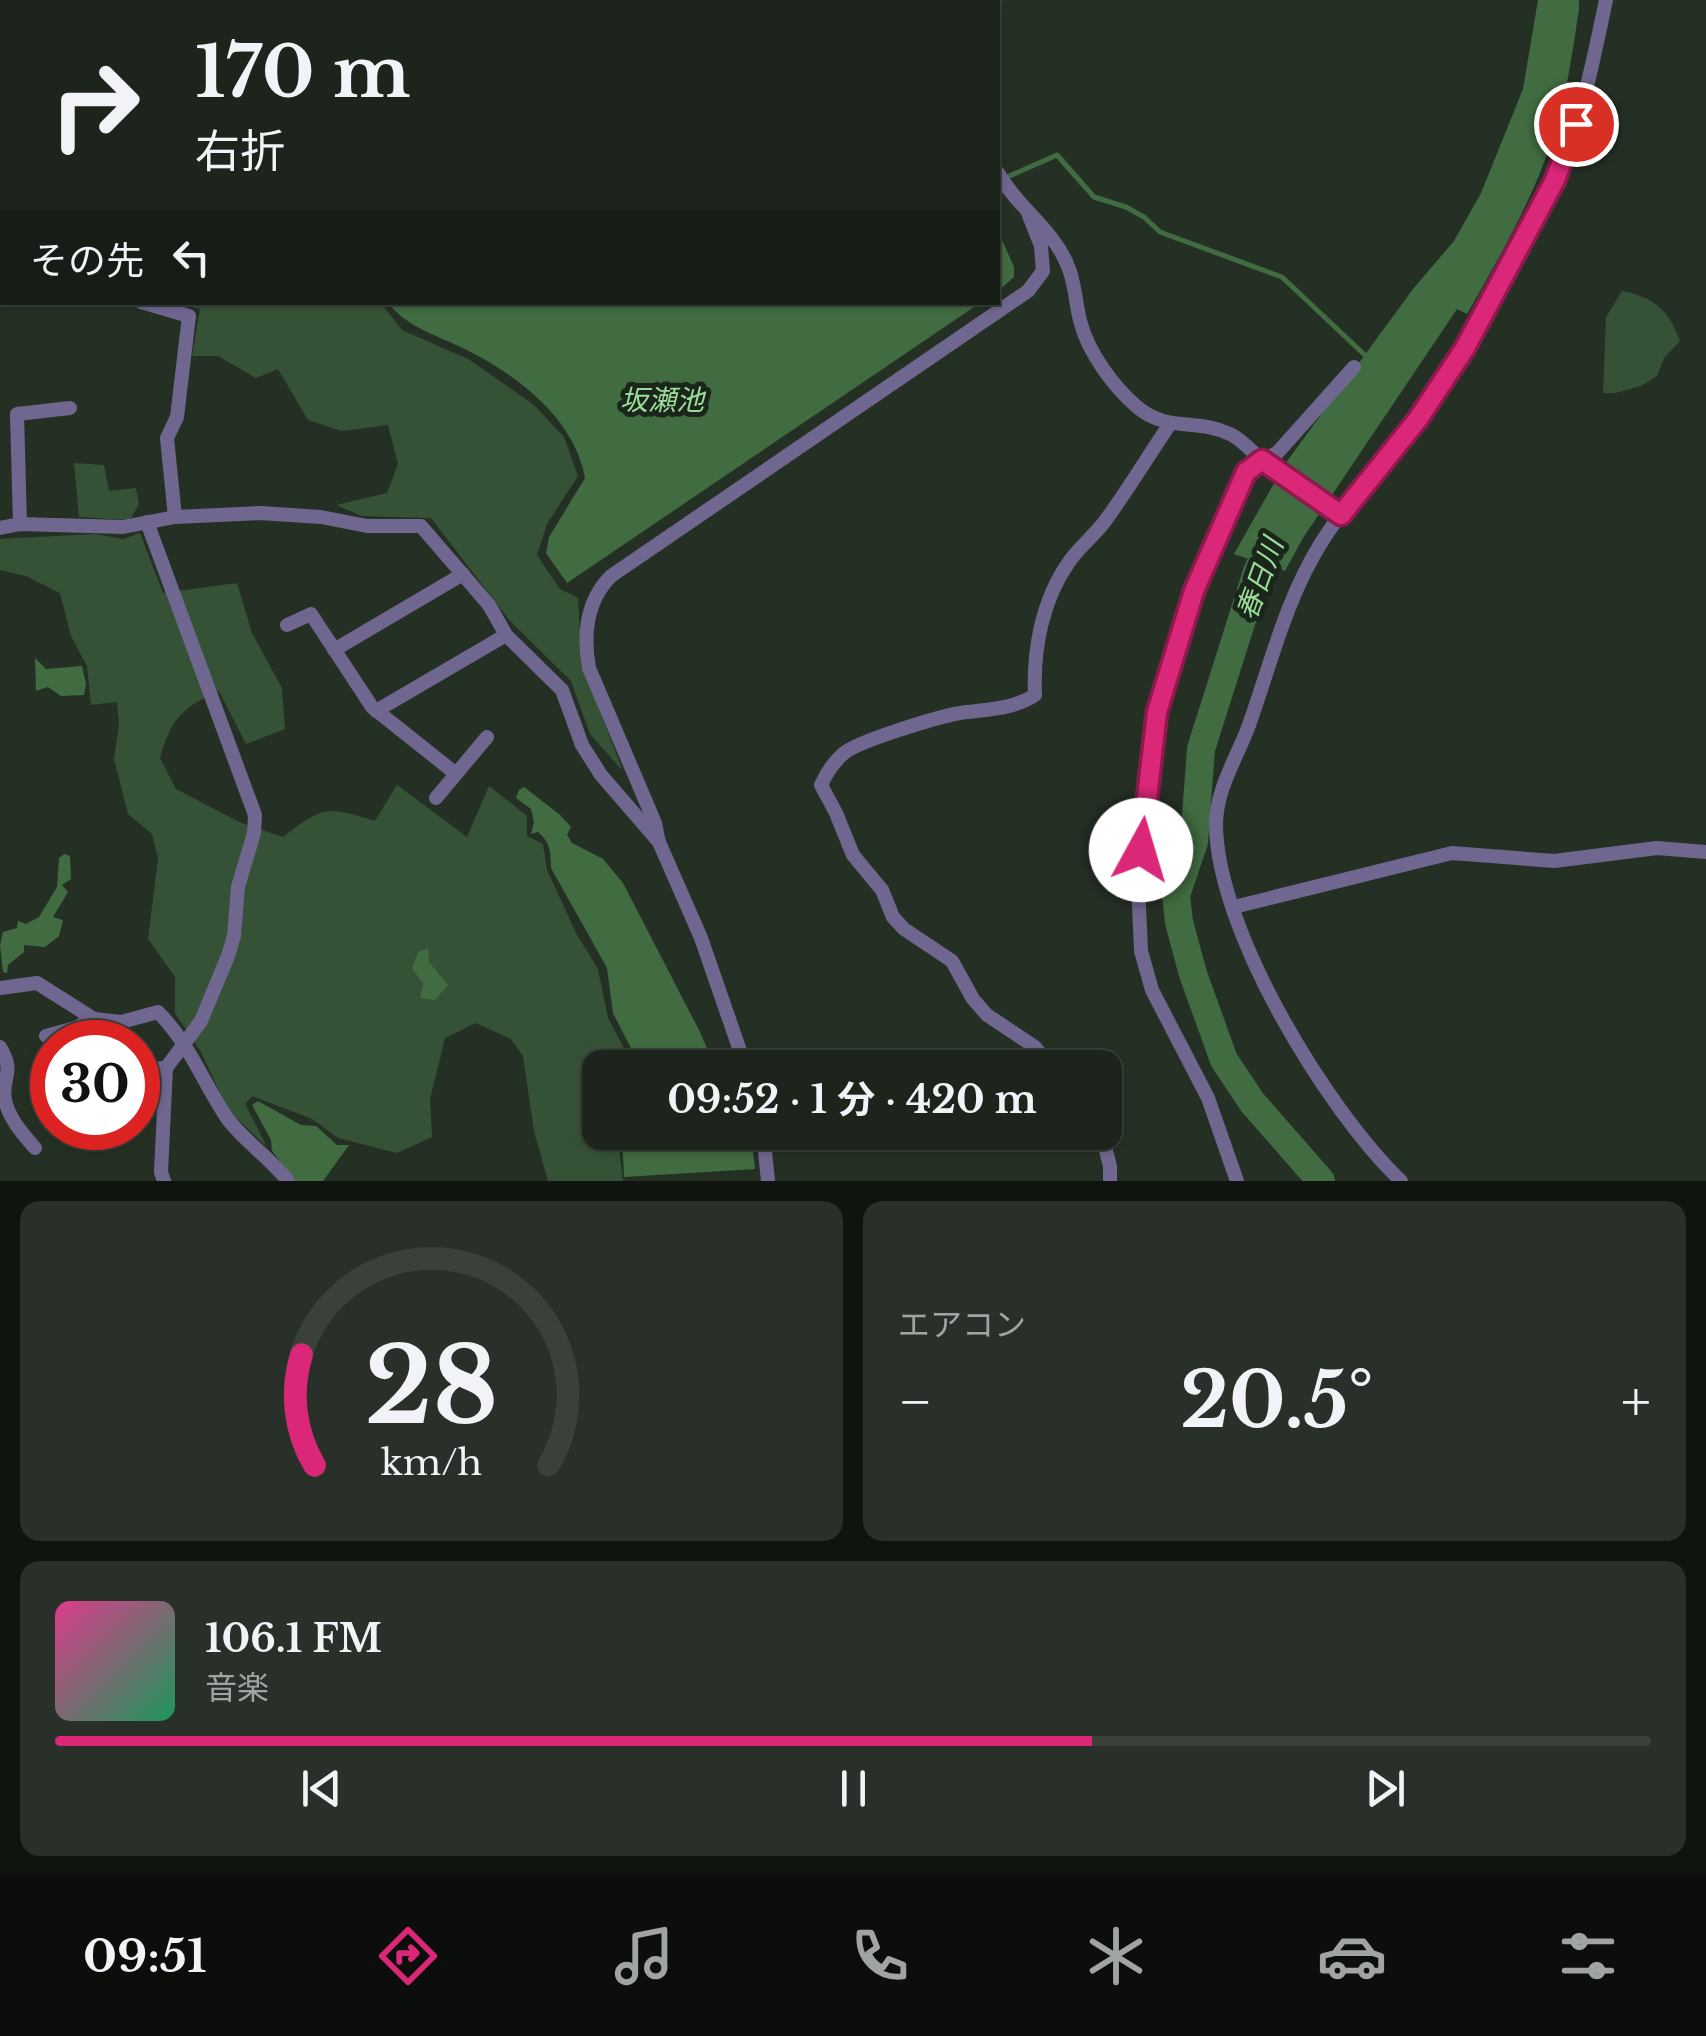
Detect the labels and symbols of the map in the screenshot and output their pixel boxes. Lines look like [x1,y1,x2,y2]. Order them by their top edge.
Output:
pin [1534,82,1619,167]
water label: 坂瀬池 [620,383,707,418]
water label: 春日川 [1229,531,1292,624]
position arrow [1089,798,1193,902]
speed limit sign: 30 [30,1020,160,1150]

